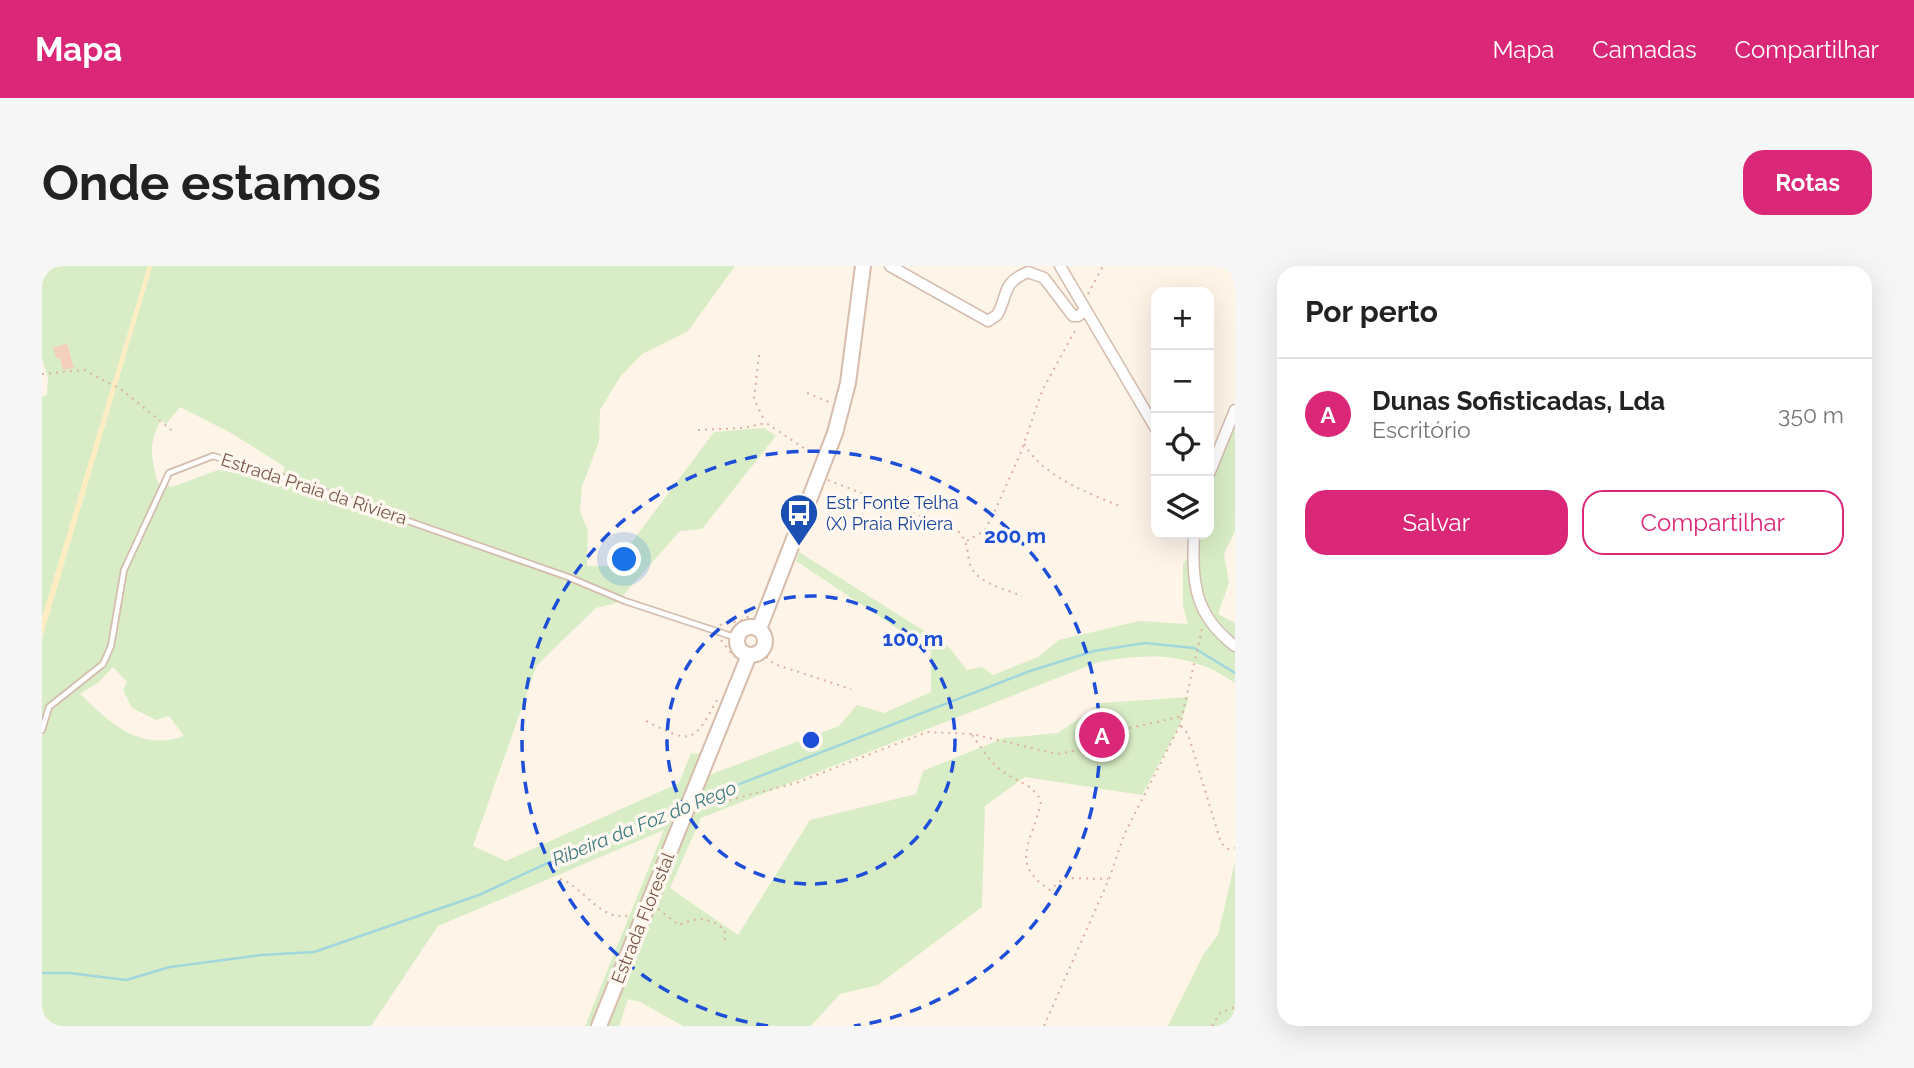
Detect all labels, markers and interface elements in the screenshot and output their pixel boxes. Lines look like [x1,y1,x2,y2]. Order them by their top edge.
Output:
text: Mapa [35,30,122,69]
text: Mapa [1492,35,1554,64]
text: Camadas [1592,35,1697,64]
text: Compartilhar [1735,35,1879,64]
button: Rotas [1743,150,1872,215]
text: Onde estamos [42,154,381,211]
map controls [1151,287,1214,539]
button: + [1151,287,1214,350]
text: Por perto [1305,294,1438,329]
button: − [1151,350,1214,413]
text: Dunas Sofisticadas, Lda [1372,386,1665,416]
text: A [1320,401,1336,428]
text: 350 m [1778,401,1844,428]
button: locate [1151,413,1214,476]
text: Escritório [1372,416,1471,443]
street label: Estrada Praia da Riviera [219,449,410,529]
button: layers [1151,476,1214,539]
button: Salvar [1305,490,1568,555]
button: Compartilhar [1582,490,1844,555]
bus stop icon: Estr Fonte Telha (X) Praia Riviera [778,492,820,547]
place label: Estr Fonte Telha (X) Praia Riviera [826,492,959,534]
text: 200 m [984,523,1046,548]
your location [607,542,641,576]
text: 100 m [883,626,943,651]
pin: A [1079,709,1125,761]
centre of rings [799,728,823,752]
water label: Ribeira da Foz do Rego [549,776,739,870]
street label: Estrada Florestal [607,849,678,986]

